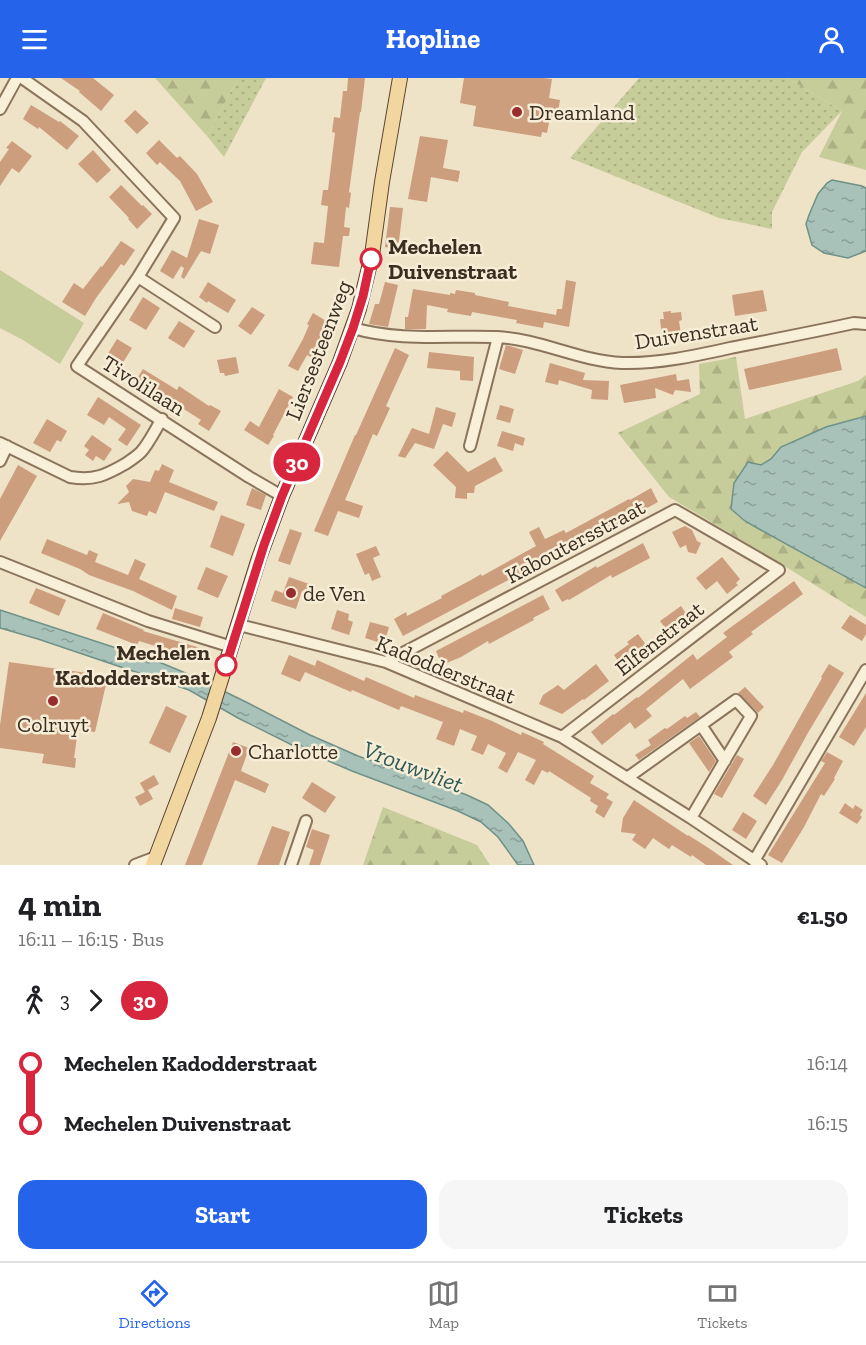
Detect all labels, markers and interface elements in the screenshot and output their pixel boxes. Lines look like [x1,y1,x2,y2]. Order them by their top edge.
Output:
icon: menu [18,23,51,56]
text: Hopline [386,23,480,55]
icon: person [815,23,848,56]
place label: Dreamland [529,99,635,126]
marker: Dreamland [510,105,524,119]
place label: Mechelen Duivenstraat [388,233,517,285]
marker: Mechelen Duivenstraat [360,248,382,270]
street label: Liersesteenweg [279,277,357,424]
street label: Duivenstraat [633,309,760,356]
street label: Tivolilaan [97,349,191,422]
line badge: 30 [270,442,324,482]
text: 30 [285,450,309,475]
street label: Kaboutersstraat [501,493,650,590]
place label: de Ven [303,580,366,607]
marker: de Ven [284,586,298,600]
street label: Elfenstraat [610,595,710,681]
street label: Kadodderstraat [372,629,520,710]
place label: Mechelen Kadodderstraat [55,639,210,691]
marker: Mechelen Kadodderstraat [215,654,237,676]
marker: Colruyt [46,694,60,708]
place label: Colruyt [17,711,90,738]
water label: Vrouwvliet [359,734,467,799]
place label: Charlotte [248,738,338,765]
marker: Charlotte [229,744,243,758]
text: 4 min [18,885,101,924]
text: €1.50 [797,903,848,930]
text: 16:11 – 16:15 · Bus [18,927,164,951]
icon: walk [18,984,51,1017]
icon: forward [79,984,112,1017]
text: 3 [60,988,70,1012]
text: 30 [133,988,156,1013]
text: Mechelen Kadodderstraat [64,1050,317,1077]
text: 16:14 [807,1051,848,1075]
text: Mechelen Duivenstraat [64,1110,291,1137]
text: 16:15 [807,1111,848,1135]
button: Start [18,1180,427,1249]
button: Tickets [439,1180,848,1249]
tab: Directions [118,1277,191,1332]
tab: Map [427,1277,460,1332]
tab: Tickets [697,1277,748,1332]

